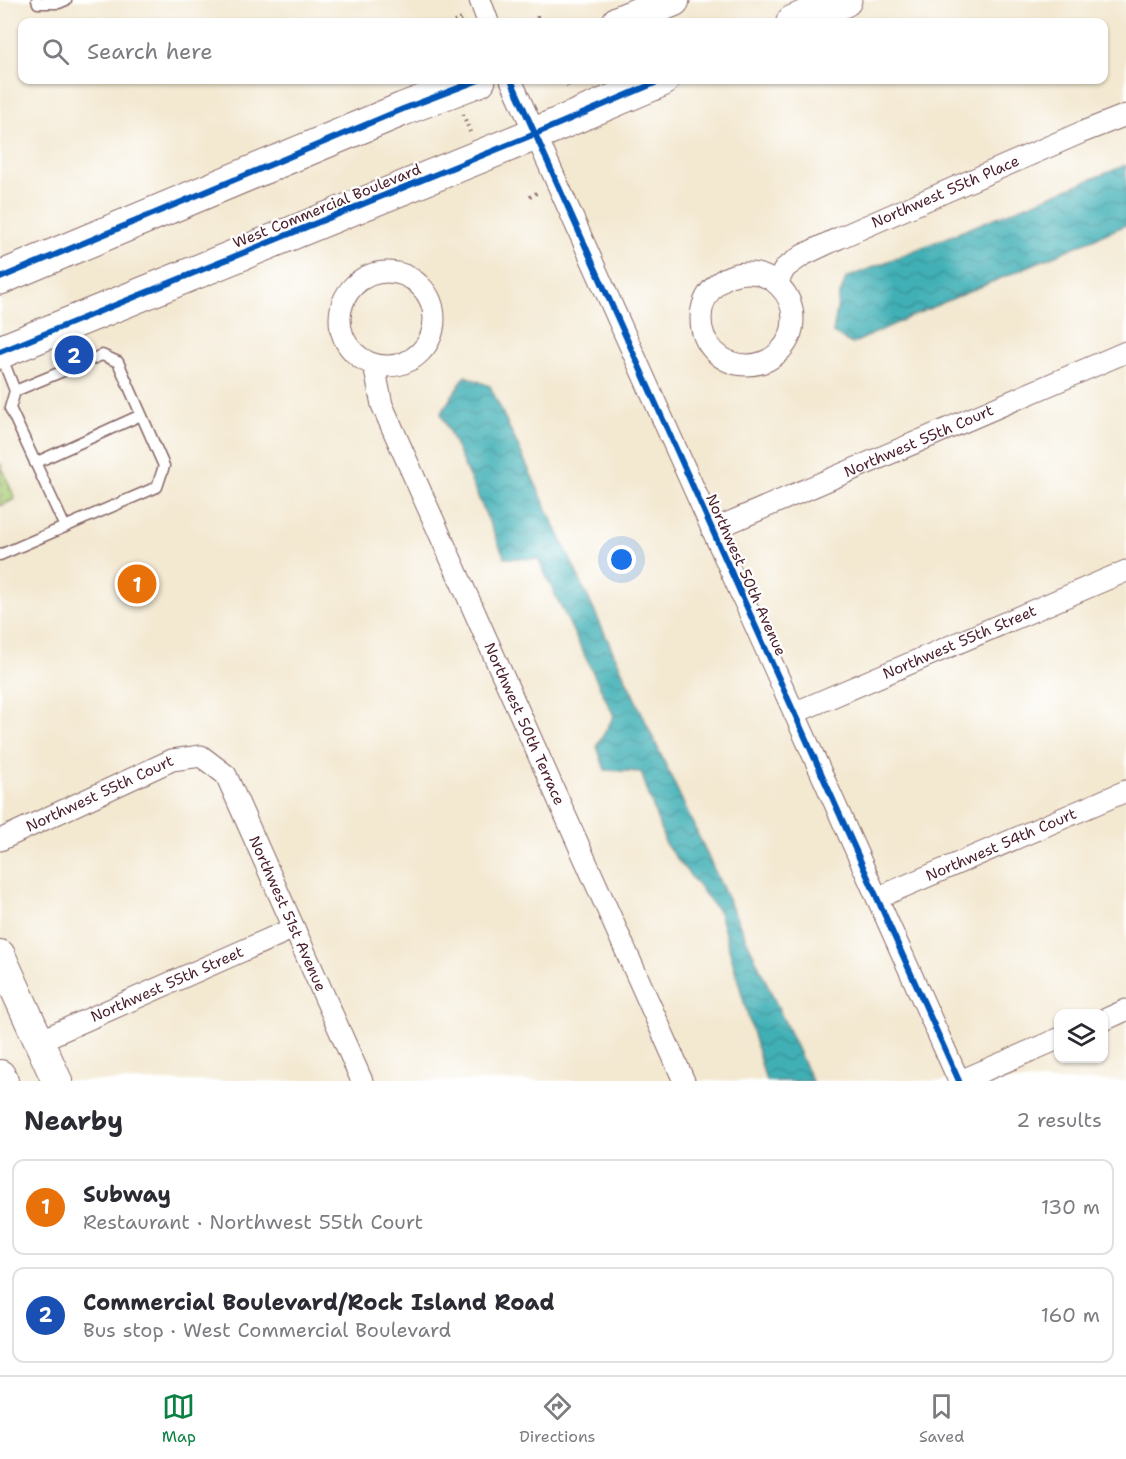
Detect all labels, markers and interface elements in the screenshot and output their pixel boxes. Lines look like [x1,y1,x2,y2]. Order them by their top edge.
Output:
search box [18,18,1108,84]
icon: search [39,35,72,68]
text: Search here [87,37,213,66]
street label: Northwest 55th Place [868,151,1022,233]
street label: West Commercial Boulevard [230,159,424,253]
pin: 2 [54,332,94,378]
street label: Northwest 55th Court [841,400,996,482]
street label: Northwest 50th Avenue [701,491,791,659]
your location [607,545,636,574]
pin: 1 [118,562,156,606]
street label: Northwest 55th Street [880,601,1039,684]
street label: Northwest 50th Terrace [479,639,569,808]
street label: Northwest 55th Court [23,751,177,837]
street label: Northwest 54th Court [923,804,1079,886]
street label: Northwest 51st Avenue [244,833,331,994]
street label: Northwest 55th Street [87,942,246,1027]
map controls [1054,1009,1108,1063]
button: layers [1054,1009,1108,1063]
text: Nearby [24,1103,123,1138]
text: 2 results [1016,1107,1102,1133]
text: Subway [83,1180,171,1209]
text: 1 [41,1194,50,1220]
text: 130 m [1041,1194,1100,1220]
text: Restaurant · Northwest 55th Court [83,1209,423,1235]
text: Commercial Boulevard/Rock Island Road [83,1288,555,1317]
text: 2 [39,1302,53,1328]
text: 160 m [1041,1302,1100,1328]
text: Bus stop · West Commercial Boulevard [83,1317,451,1343]
tab: Map [162,1390,196,1447]
tab: Directions [519,1390,596,1447]
tab: Saved [919,1390,964,1447]

